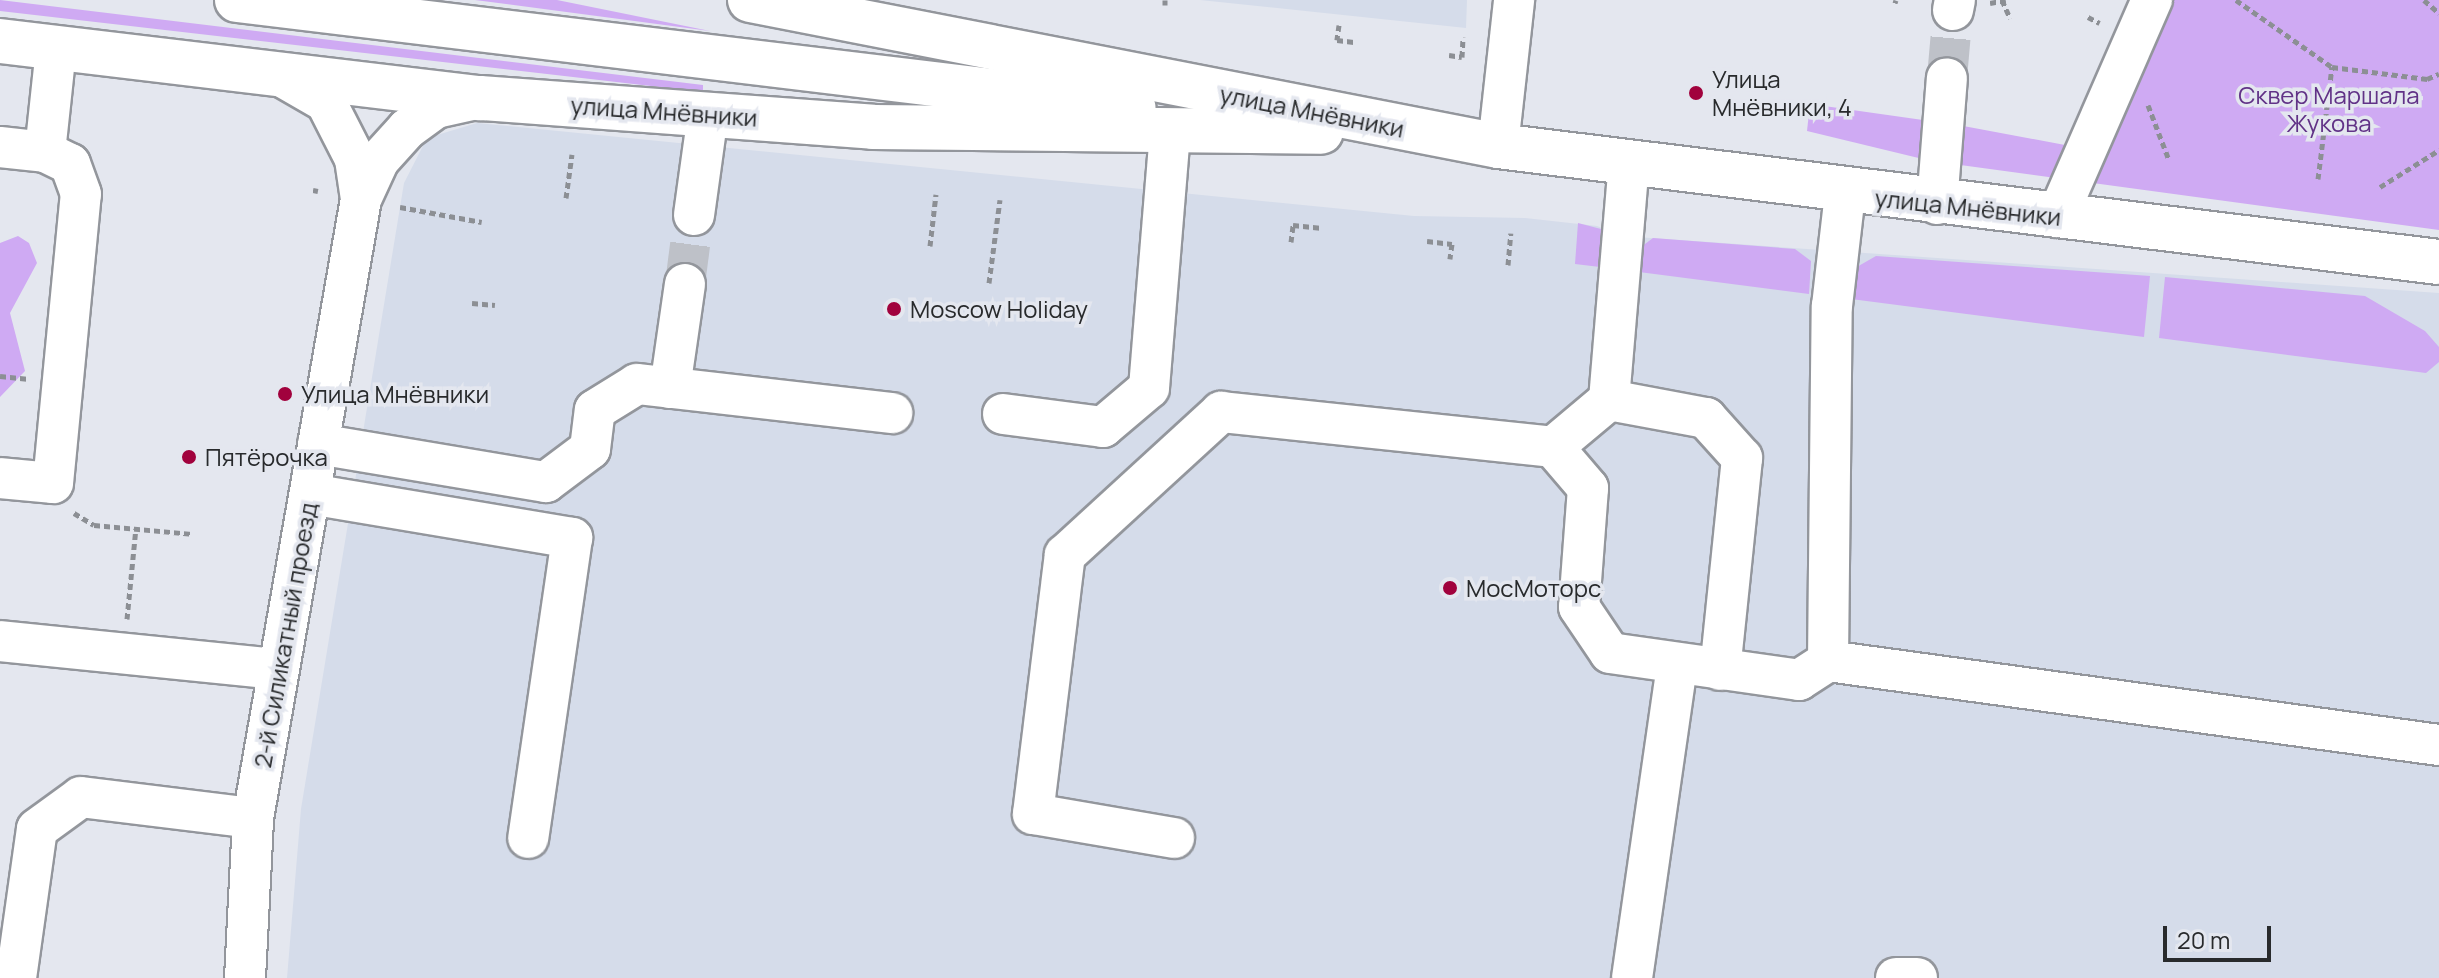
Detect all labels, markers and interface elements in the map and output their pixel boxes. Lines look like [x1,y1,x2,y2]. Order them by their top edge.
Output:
place label: Улица Мнёвники, 4 [1712,65,1852,121]
street label: улица Мнёвники [1217,79,1407,143]
park label: Сквер Маршала Жукова [2238,81,2420,137]
marker: Улица Мнёвники, 4 [1687,84,1705,102]
street label: улица Мнёвники [570,90,758,132]
street label: улица Мнёвники [1873,183,2063,231]
place label: Moscow Holiday [910,295,1088,323]
marker: Moscow Holiday [885,300,903,318]
place label: Улица Мнёвники [301,380,489,408]
marker: Улица Мнёвники [276,385,294,403]
place label: Пятёрочка [205,443,328,471]
marker: Пятёрочка [180,448,198,466]
street label: 2-й Силикатный проезд [247,500,323,770]
place label: МосМоторс [1466,574,1601,602]
marker: МосМоторс [1441,579,1459,597]
scale bar [2167,910,2275,960]
text: 20 m [2177,923,2230,956]

